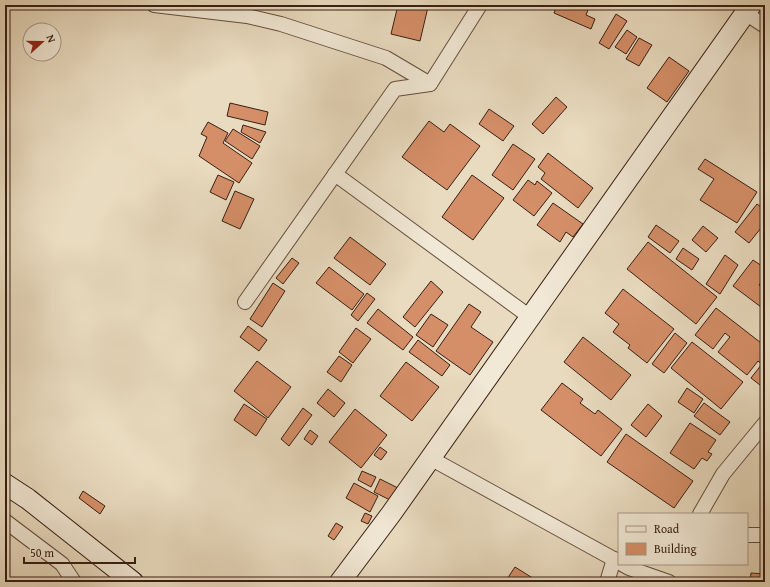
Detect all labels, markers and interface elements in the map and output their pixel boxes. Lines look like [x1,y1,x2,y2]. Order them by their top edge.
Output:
north arrow [22,22,62,62]
text: N [43,32,60,45]
legend [618,513,748,565]
text: Road [654,520,680,537]
scale bar [24,539,135,565]
text: Building [654,540,697,557]
text: 50 m [30,544,54,561]

